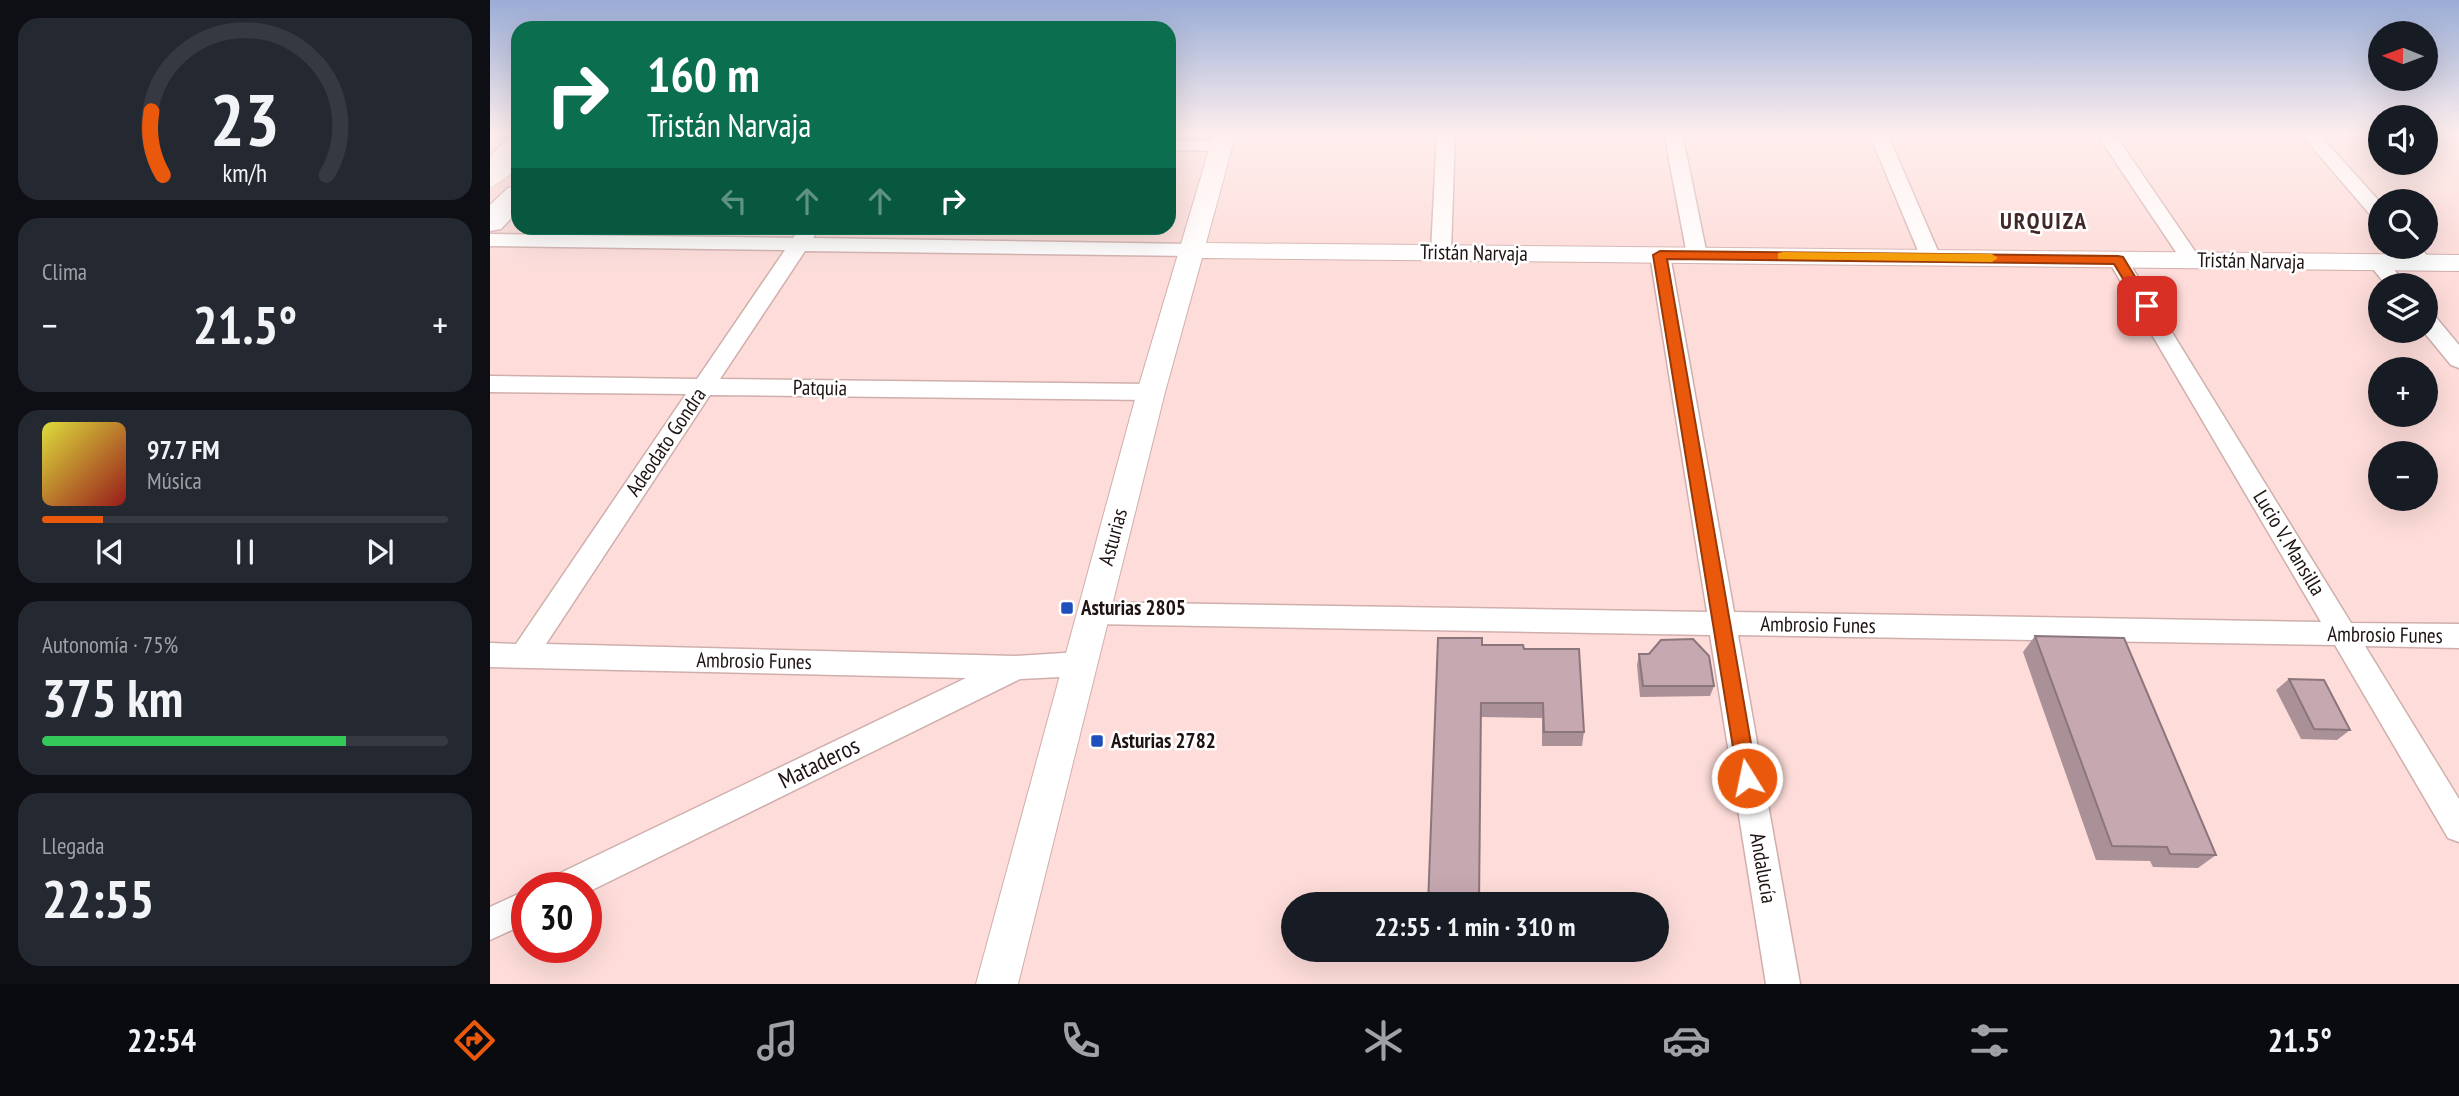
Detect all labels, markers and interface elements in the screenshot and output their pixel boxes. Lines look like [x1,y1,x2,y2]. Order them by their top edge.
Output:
north arrow [2368,21,2438,91]
map controls [2368,21,2438,511]
text: 160 m [647,42,760,106]
icon: right [532,49,623,140]
text: 23 [210,71,280,165]
text: Tristán Narvaja [647,104,811,146]
button: sound [2368,105,2438,175]
text: km/h [223,157,267,189]
icon: left [715,182,753,220]
icon: ahead [788,182,826,220]
icon: ahead [861,182,899,220]
icon: right [934,182,972,220]
button: search [2368,189,2438,259]
district label: URQUIZA [2000,206,2088,235]
street label: Tristán Narvaja [1420,238,1528,267]
street label: Tristán Narvaja [2197,246,2305,275]
text: Clima [42,257,87,286]
button: layers [2368,273,2438,343]
pin [2117,276,2177,336]
icon: arrive [2128,287,2166,325]
text: 21.5° [193,291,297,358]
text: − [42,300,58,349]
text: + [432,300,448,349]
button: + [2368,357,2438,427]
street label: Patquia [793,374,847,401]
street label: Adeodato Gondra [619,382,712,501]
text: 97.7 FM [147,433,220,466]
button: − [2368,441,2438,511]
text: Música [147,466,202,495]
street label: Lucio V. Mansilla [2247,485,2331,600]
street label: Asturias [1092,505,1133,568]
icon: previous [91,533,129,571]
icon: pause [226,533,264,571]
icon: next [361,533,399,571]
place label: Asturias 2805 [1080,594,1186,621]
marker: Asturias 2805 [1059,600,1075,616]
street label: Ambrosio Funes [1760,610,1876,639]
street label: Ambrosio Funes [2327,620,2443,649]
text: Autonomía · 75% [42,630,178,659]
street label: Ambrosio Funes [696,646,812,675]
text: 375 km [42,664,183,731]
place label: Asturias 2782 [1110,727,1216,754]
street label: Mataderos [773,730,864,795]
marker: Asturias 2782 [1089,733,1105,749]
position arrow [1710,741,1784,815]
text: Llegada [42,831,105,860]
street label: Andalucía [1744,831,1783,905]
text: 22:55 [42,865,154,932]
speed limit sign: 30 [511,872,602,963]
text: 22:55 · 1 min · 310 m [1375,910,1575,943]
icon: directions [450,1016,499,1065]
icon: music [753,1016,802,1065]
icon: phone [1056,1016,1105,1065]
icon: climate [1359,1016,1408,1065]
icon: car [1662,1016,1711,1065]
icon: filters [1965,1016,2014,1065]
text: 22:54 [127,1019,196,1061]
text: 21.5° [2268,1019,2332,1061]

